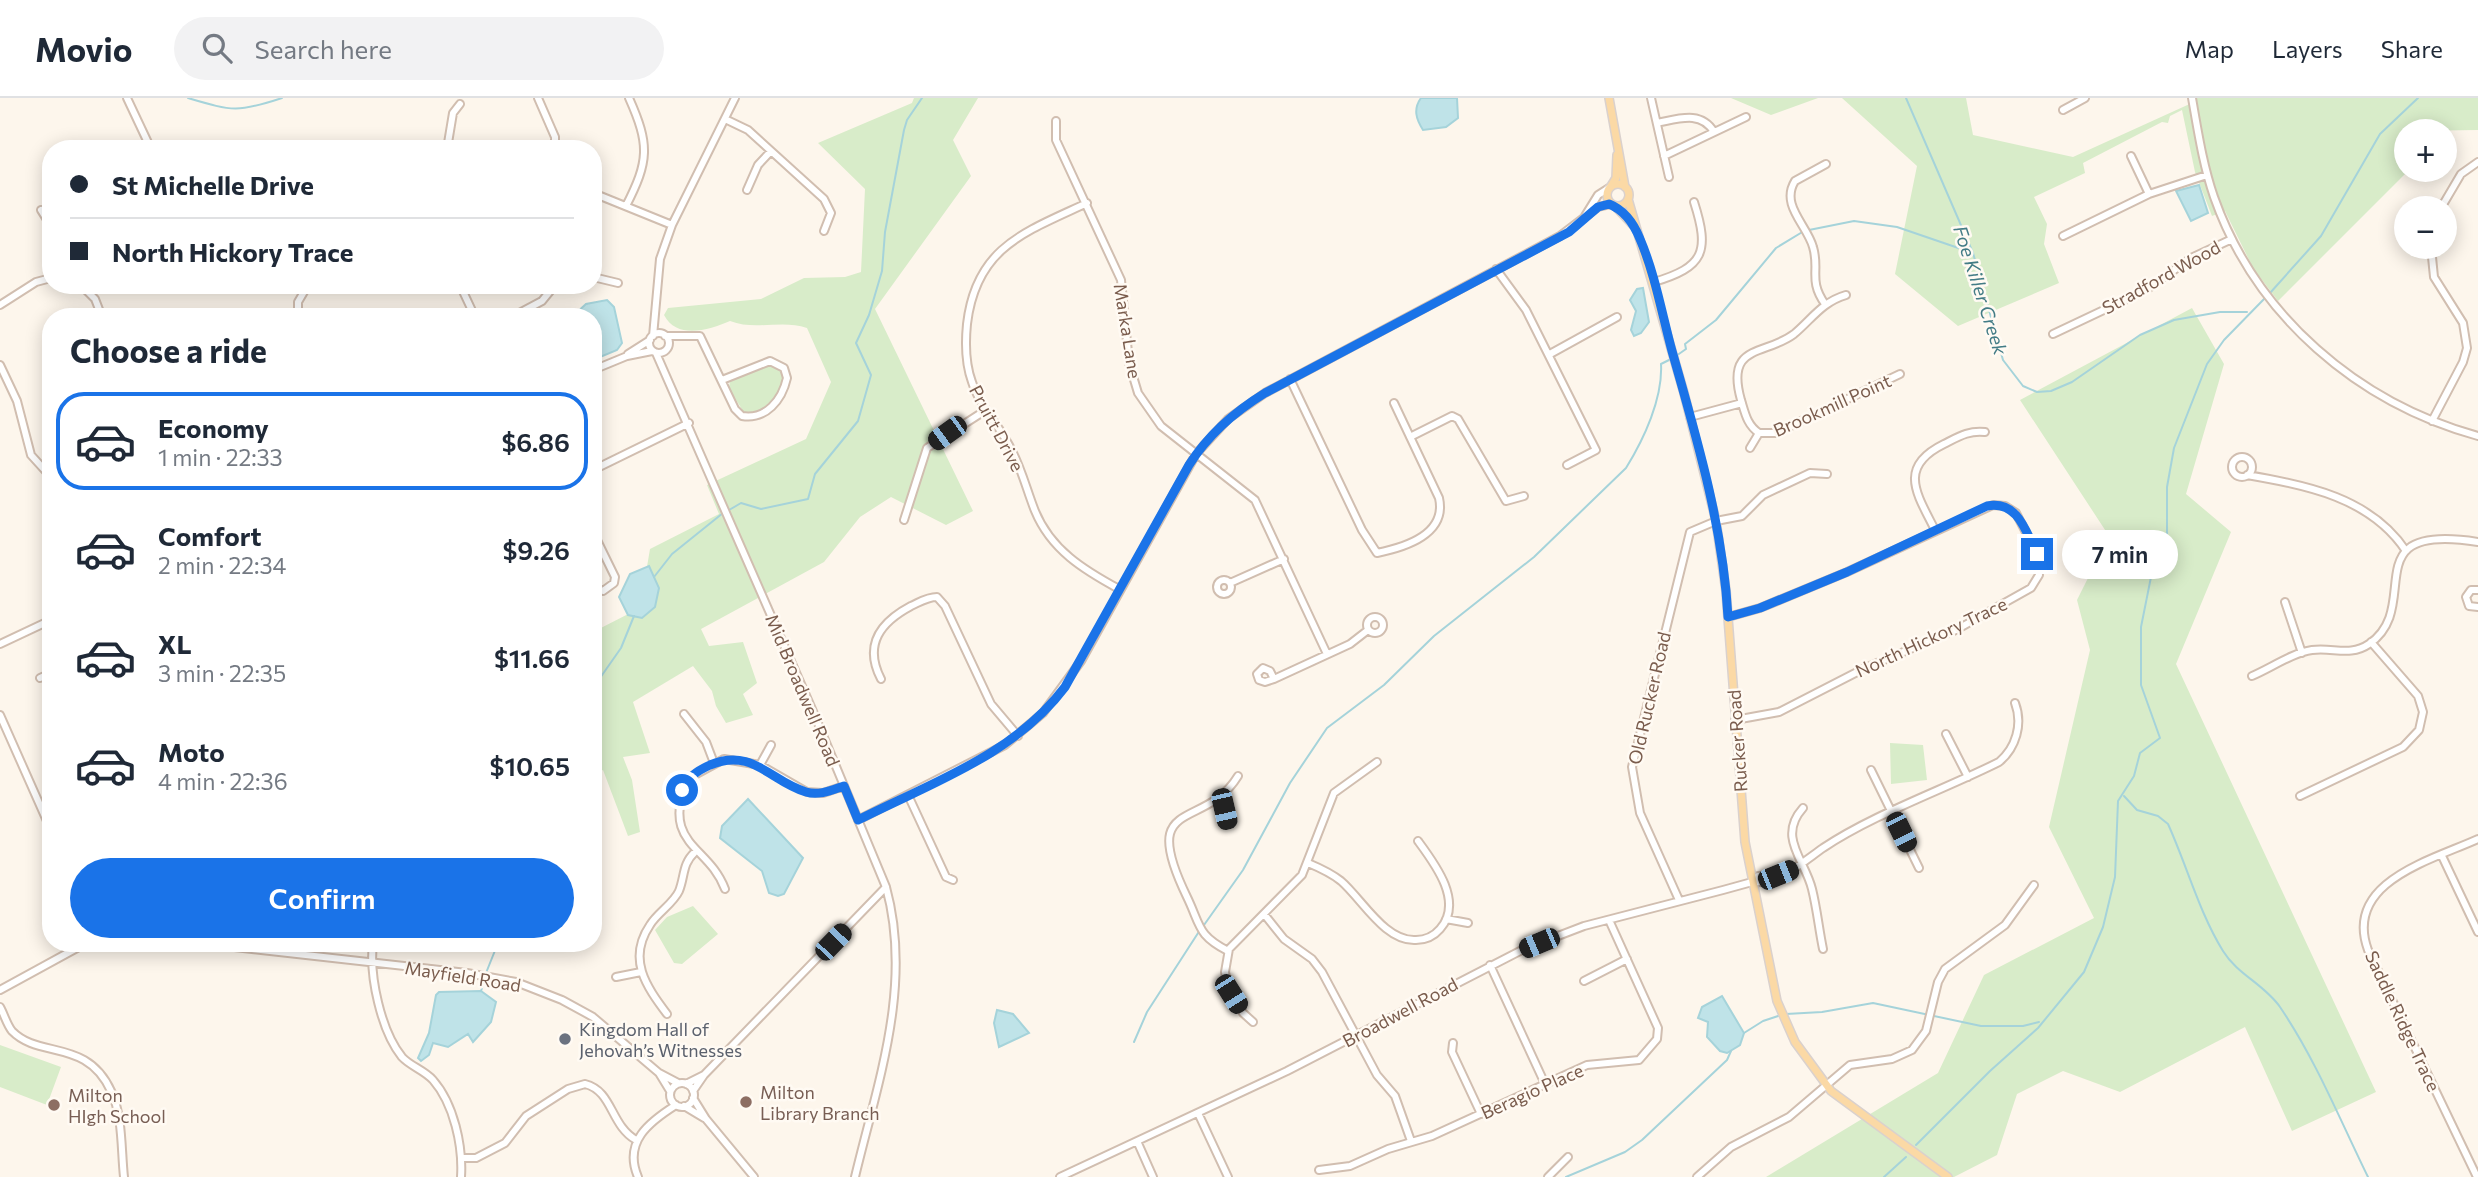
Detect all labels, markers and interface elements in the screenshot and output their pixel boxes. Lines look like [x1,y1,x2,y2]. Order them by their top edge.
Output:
search box [174,17,664,80]
text: Movio [35,28,132,69]
icon: search [198,29,236,67]
text: Search here [254,33,392,64]
text: Map [2185,34,2234,63]
text: Layers [2272,34,2343,63]
text: Share [2381,34,2443,63]
map controls [2394,119,2457,259]
button: + [2394,119,2457,182]
text: St Michelle Drive [112,169,314,200]
button: − [2394,196,2457,259]
water label: Foe Killer Creek [1949,222,2013,358]
street label: Stradford Wood [2098,235,2224,319]
text: North Hickory Trace [112,236,353,267]
street label: Marka Lane [1110,282,1146,380]
text: Choose a ride [70,330,267,370]
street label: Brookmill Point [1770,369,1894,441]
street label: Pruitt Drive [965,381,1029,475]
icon: car [74,410,137,473]
text: Economy [158,412,269,443]
car [924,412,971,454]
text: $6.86 [501,426,570,457]
text: 1 min · 22:33 [158,443,283,471]
icon: car [74,518,137,581]
text: Comfort [158,520,261,551]
callout: 7 min [2062,530,2177,578]
text: $9.26 [503,534,570,565]
route end [2021,538,2053,570]
text: 7 min [2092,540,2148,568]
text: 2 min · 22:34 [158,551,286,579]
street label: North Hickory Trace [1852,592,2010,682]
street label: Mid Broadwell Road [761,611,845,769]
icon: car [74,626,137,689]
text: XL [158,628,192,659]
street label: Old Rucker Road [1623,629,1675,767]
text: $11.66 [494,642,570,673]
text: 3 min · 22:35 [158,659,286,687]
street label: Rucker Road [1722,689,1752,793]
icon: car [74,734,137,797]
text: Moto [158,736,225,767]
text: $10.65 [490,750,570,781]
text: 4 min · 22:36 [158,767,288,795]
route start [666,774,698,806]
car [1210,786,1239,832]
car [1883,809,1920,855]
car [1755,857,1802,893]
button: Confirm [70,858,574,938]
car [811,920,856,964]
car [1516,925,1563,961]
street label: Saddle Ridge Trace [2361,947,2445,1095]
street label: Mayfield Road [403,956,523,996]
car [1211,971,1252,1017]
street label: Broadwell Road [1339,972,1461,1052]
place label: Kingdom Hall of Jehovah’s Witnesses [579,1018,742,1061]
marker: Kingdom Hall of Jehovah’s Witnesses [557,1031,573,1047]
street label: Beragio Place [1477,1059,1587,1123]
place label: Milton Library Branch [760,1081,880,1124]
place label: Milton HIgh School [68,1084,166,1127]
marker: Milton Library Branch [738,1094,754,1110]
marker: Milton HIgh School [46,1097,62,1113]

